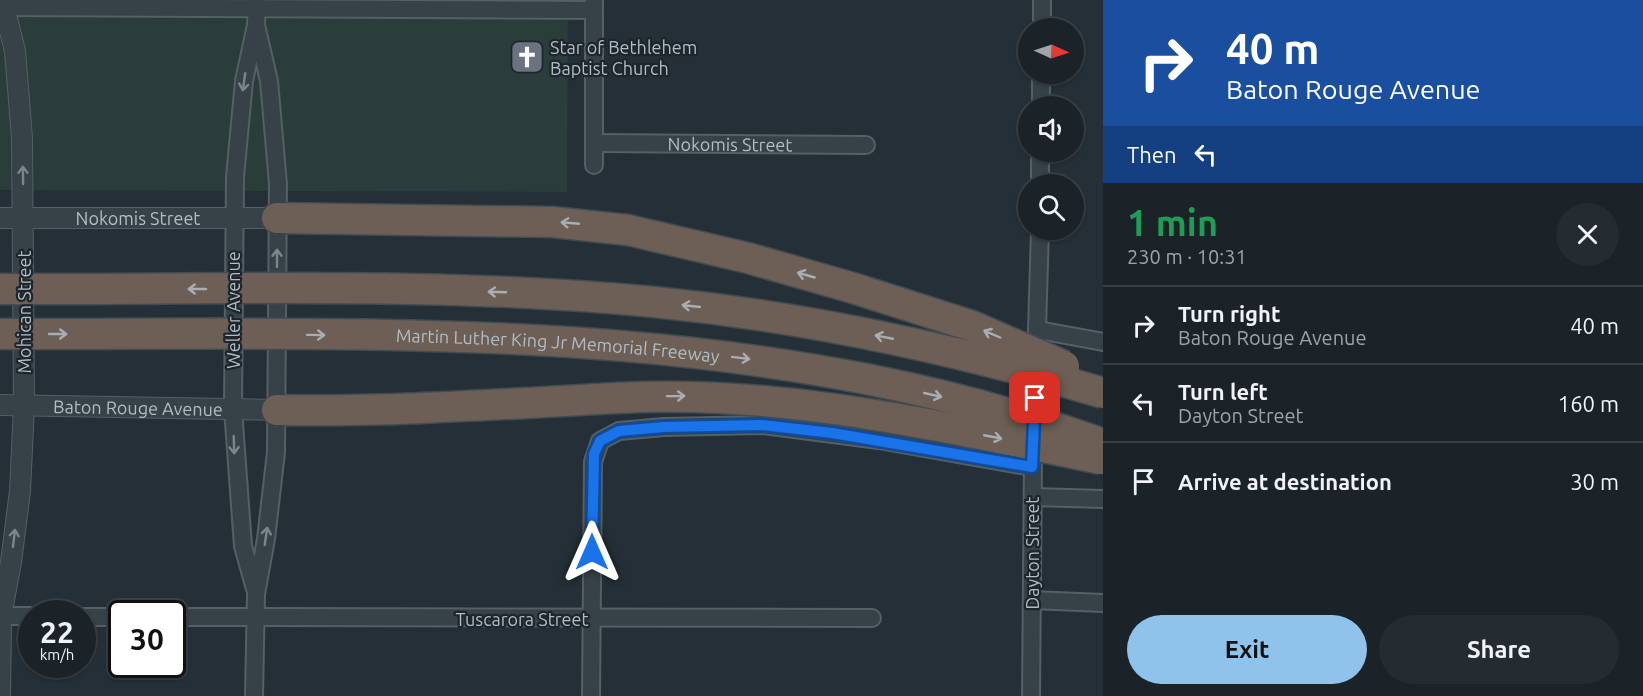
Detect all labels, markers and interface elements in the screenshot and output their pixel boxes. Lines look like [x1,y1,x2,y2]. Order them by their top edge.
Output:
north arrow [1018,18,1084,84]
map controls [1018,18,1084,240]
icon: right [1127,24,1205,102]
text: 40 m [1226,25,1320,72]
place label: Star of Bethlehem Baptist Church [550,37,697,78]
church icon: Star of Bethlehem Baptist Church [509,39,545,75]
one-way arrow [239,72,250,92]
text: Baton Rouge Avenue [1226,74,1481,104]
button: sound [1018,96,1084,162]
street label: Nokomis Street [668,134,792,154]
icon: left [1189,138,1222,171]
text: Then [1127,142,1177,167]
one-way arrow [18,166,29,186]
button: search [1018,174,1084,240]
text: 1 min [1127,202,1218,243]
button: close [1556,203,1619,266]
street label: Nokomis Street [76,208,200,228]
one-way arrow [561,218,581,229]
text: 230 m · 10:31 [1127,245,1247,268]
one-way arrow [271,248,283,268]
street label: Mohican Street [14,250,34,374]
street label: Weller Avenue [223,251,243,369]
one-way arrow [797,269,816,280]
one-way arrow [187,283,207,295]
one-way arrow [487,286,507,298]
one-way arrow [682,300,702,311]
text: Turn right [1178,301,1280,326]
icon: right [1127,309,1160,342]
text: 40 m [1570,313,1619,338]
street label: Martin Luther King Jr Memorial Freeway [396,325,721,366]
text: Baton Rouge Avenue [1178,326,1367,349]
one-way arrow [983,328,1001,339]
one-way arrow [48,329,68,340]
one-way arrow [306,330,326,341]
one-way arrow [874,331,894,342]
one-way arrow [731,353,751,364]
pin [1009,372,1060,423]
text: Turn left [1178,379,1268,404]
icon: arrive [1018,381,1051,414]
icon: left [1127,387,1160,420]
one-way arrow [665,390,685,401]
one-way arrow [923,390,942,401]
text: 160 m [1558,391,1619,416]
street label: Baton Rouge Avenue [53,396,223,419]
text: Dayton Street [1178,404,1303,427]
one-way arrow [983,432,1003,443]
one-way arrow [229,434,240,454]
icon: arrive [1127,465,1160,498]
text: Arrive at destination [1178,469,1392,494]
text: 30 m [1570,469,1619,494]
street label: Dayton Street [1022,497,1042,609]
position arrow [560,520,624,584]
one-way arrow [261,527,272,547]
one-way arrow [9,529,20,548]
speed limit sign: 30 [108,600,186,678]
street label: Tuscarora Street [456,609,588,629]
text: 22 [40,615,74,649]
button: Exit [1127,615,1367,684]
button: Share [1379,615,1619,684]
text: km/h [40,646,74,663]

